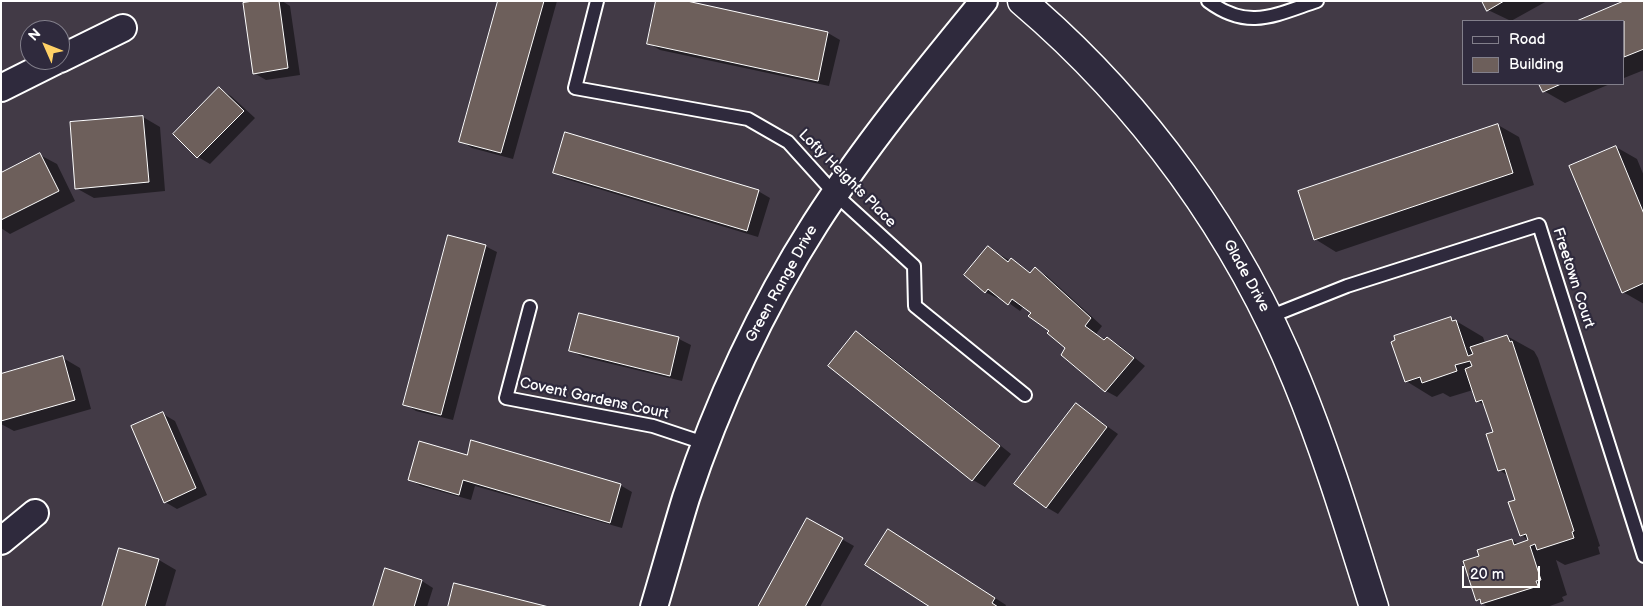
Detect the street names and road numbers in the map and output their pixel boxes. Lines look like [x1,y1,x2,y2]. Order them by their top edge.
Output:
street label: Lofty Heights Place [794,126,900,232]
street label: Green Range Drive [742,222,822,346]
street label: Freetown Court [1548,225,1598,331]
street label: Glade Drive [1219,237,1273,315]
street label: Covent Gardens Court [518,374,670,424]

